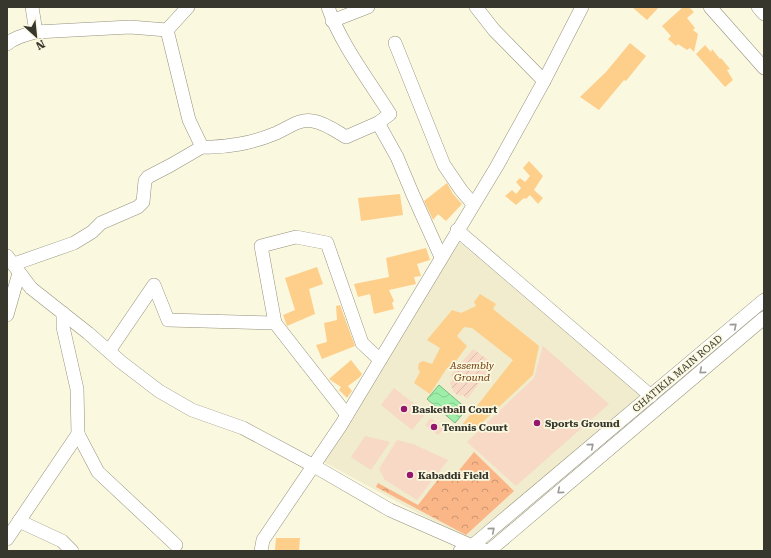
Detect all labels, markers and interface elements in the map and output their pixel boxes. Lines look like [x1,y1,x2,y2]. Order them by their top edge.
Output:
north arrow [16,16,56,56]
text: N [33,37,47,52]
one-way arrow [729,323,737,330]
street label: GHATIKIA MAIN ROAD [630,332,725,414]
park label: Assembly Ground [449,360,495,383]
one-way arrow [699,366,707,373]
marker: Basketball Court [399,404,409,414]
place label: Basketball Court [412,404,497,415]
marker: Sports Ground [532,418,542,428]
place label: Sports Ground [545,418,620,429]
marker: Tennis Court [429,422,439,432]
place label: Tennis Court [442,422,508,433]
one-way arrow [587,443,594,450]
marker: Kabaddi Field [405,470,415,480]
place label: Kabaddi Field [418,470,489,481]
one-way arrow [557,486,565,493]
one-way arrow [488,527,495,534]

